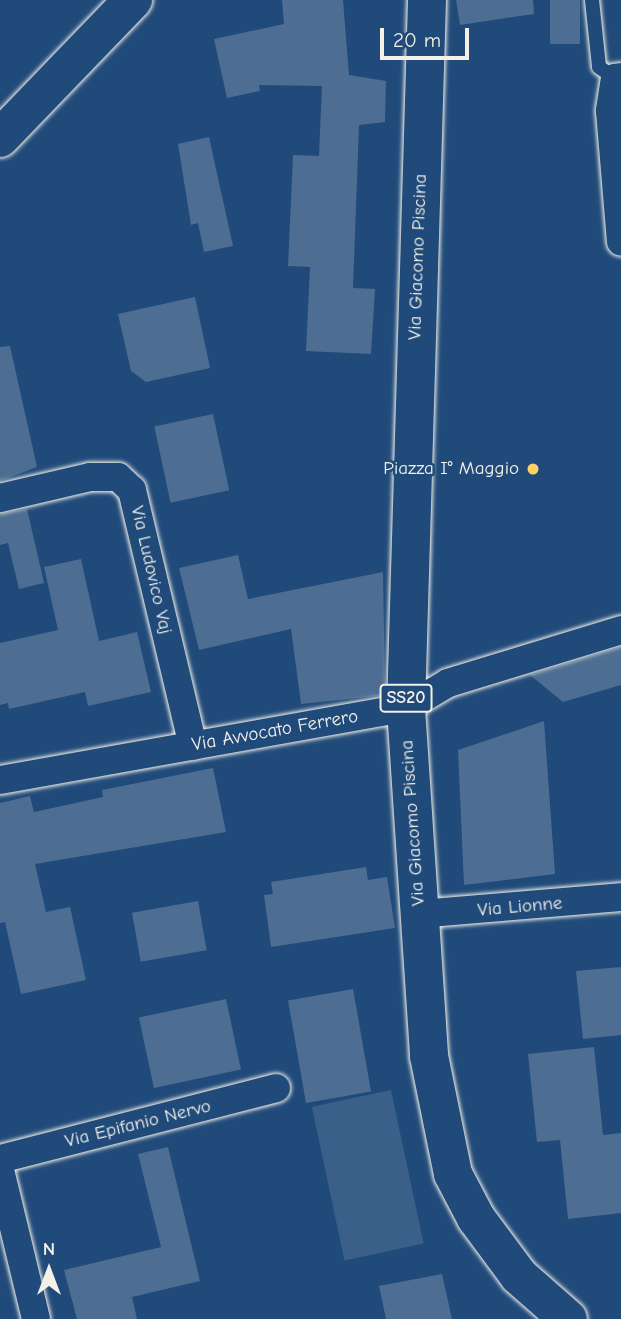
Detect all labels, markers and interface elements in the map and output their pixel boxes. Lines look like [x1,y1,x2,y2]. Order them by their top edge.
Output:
scale bar [383,14,472,58]
text: 20 m [393,28,441,52]
street label: Via Giacomo Piscina [404,174,432,340]
place label: Piazza I° Maggio [383,458,519,480]
marker: Piazza I° Maggio [525,461,541,477]
street label: Via Ludovico Vaj [125,504,177,636]
road number: SS20 [378,684,434,712]
street label: Via Avvocato Ferrero [190,705,360,757]
street label: Via Giacomo Piscina [396,739,430,907]
street label: Via Lionne [477,892,563,922]
street label: Via Epifanio Nervo [63,1095,213,1153]
north arrow [14,1235,84,1305]
text: N [43,1238,55,1260]

